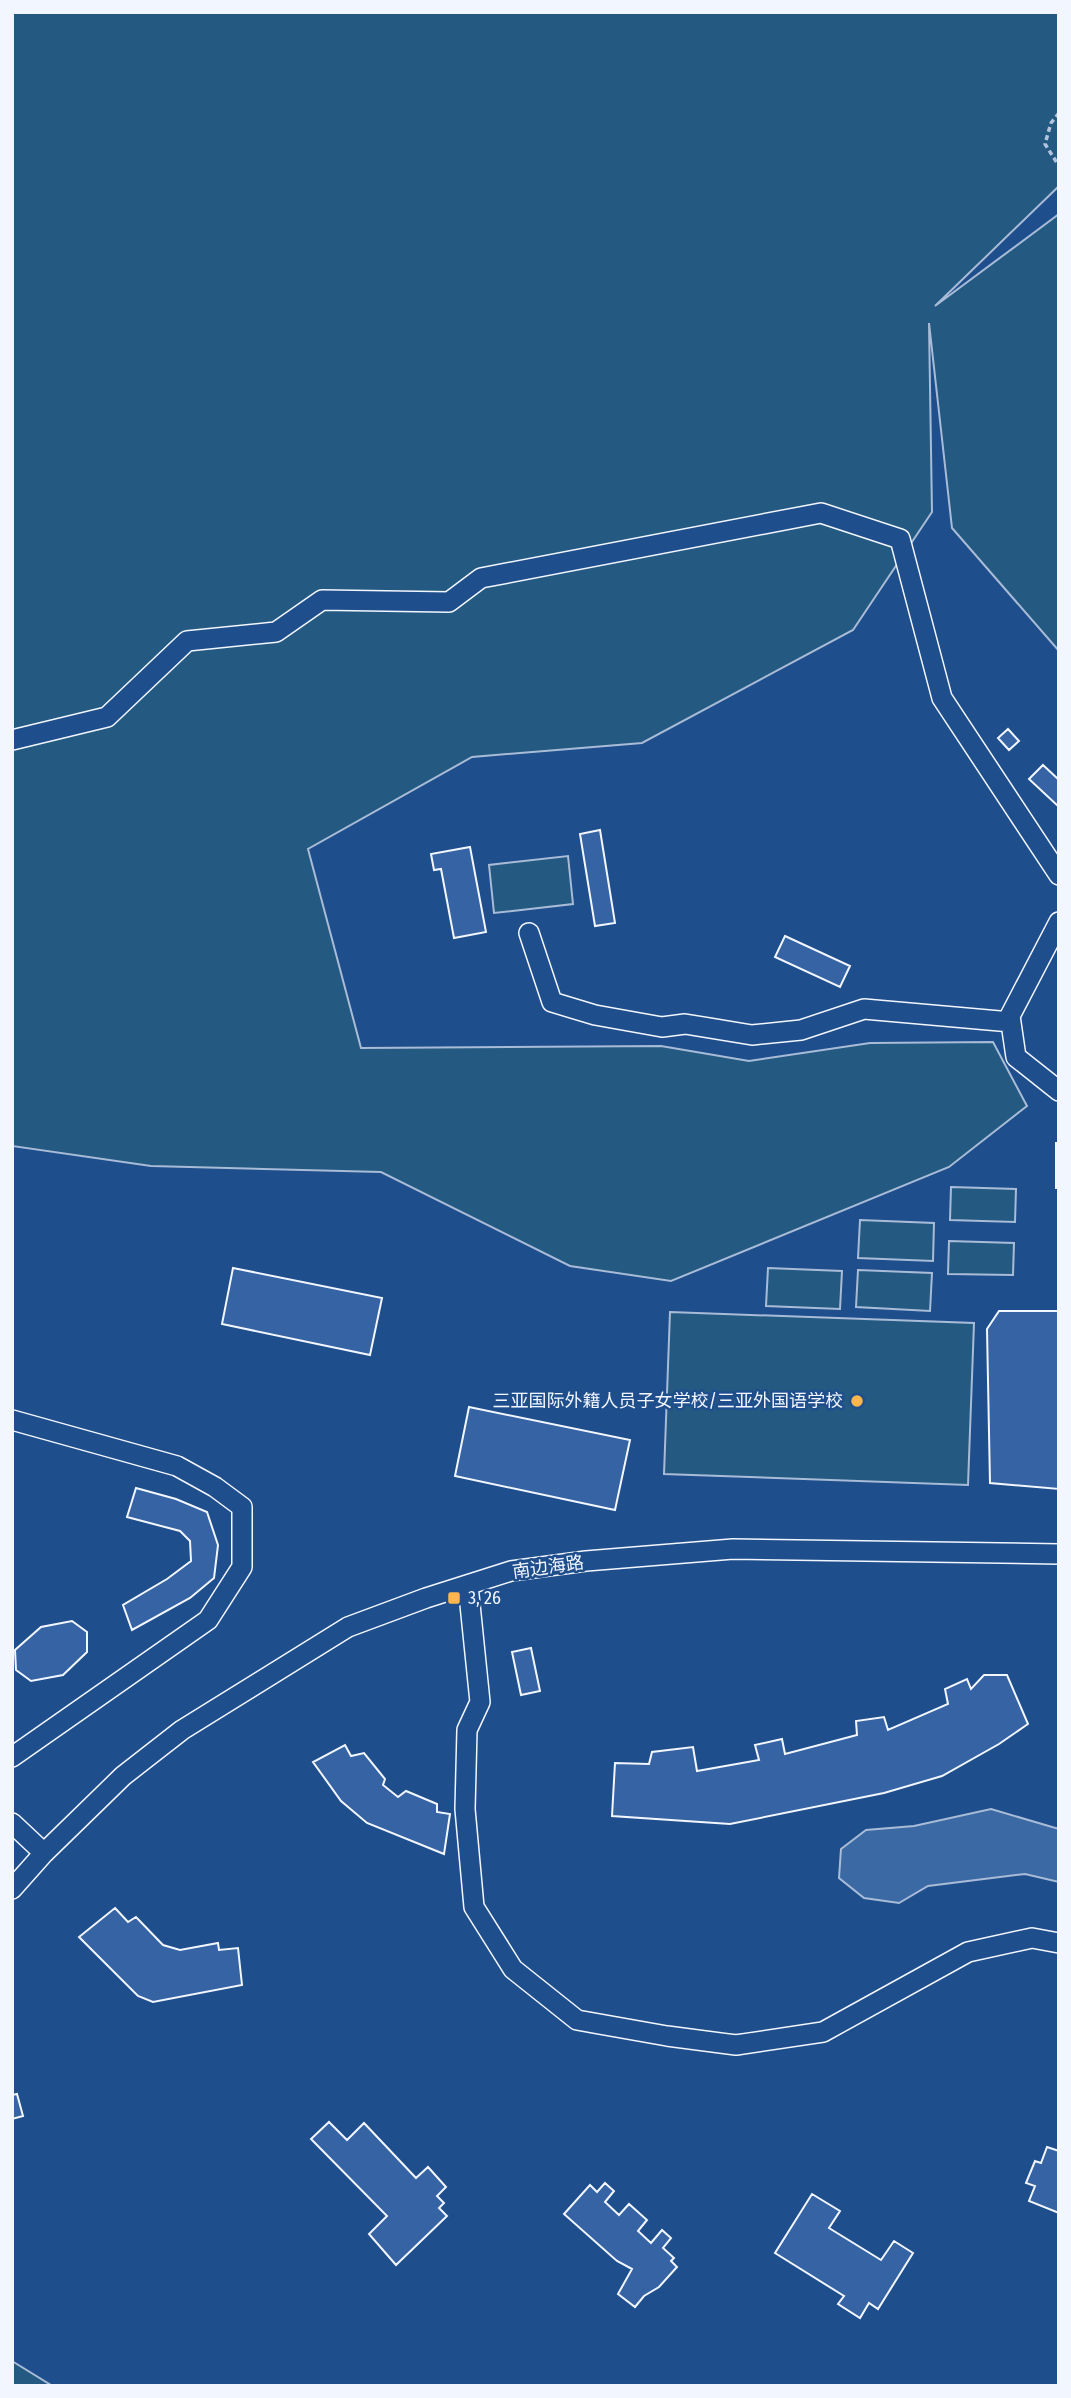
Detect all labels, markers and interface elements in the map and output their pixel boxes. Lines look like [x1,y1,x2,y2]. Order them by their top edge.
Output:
place label: 三亚国际外籍人员子女学校/三亚外国语学校 [493,1390,843,1412]
marker: 三亚国际外籍人员子女学校/三亚外国语学校 [849,1393,865,1409]
street label: 南边海路 [511,1551,585,1583]
place label: 3, 26 [468,1587,501,1609]
marker: 3, 26 [446,1590,462,1606]

